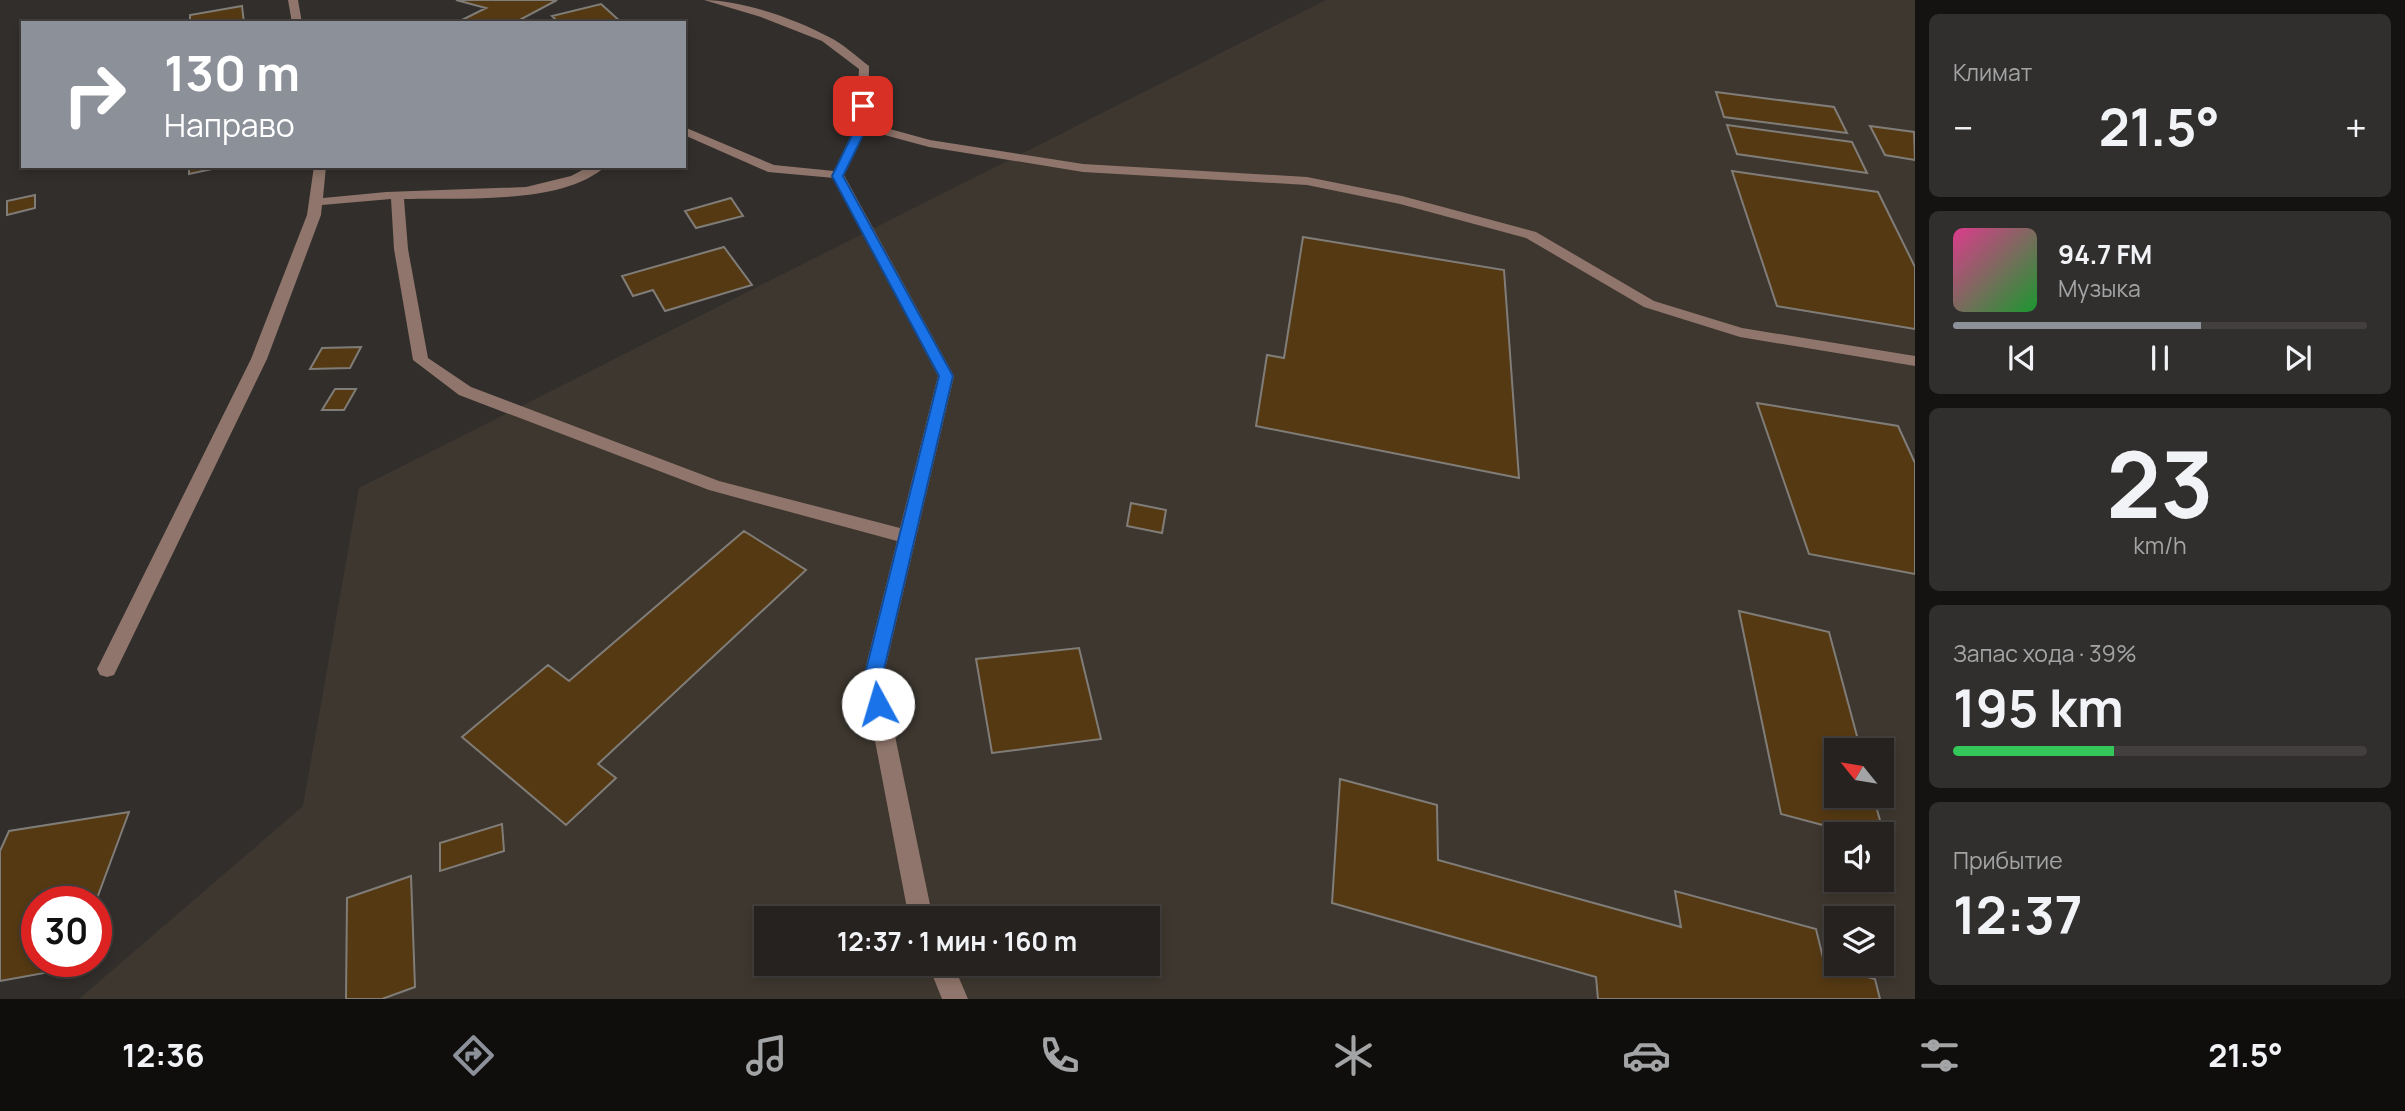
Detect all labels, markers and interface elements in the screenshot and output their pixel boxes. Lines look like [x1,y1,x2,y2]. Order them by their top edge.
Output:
text: 130 m [164,39,300,106]
icon: right [49,49,140,140]
text: Климат [1953,56,2032,88]
pin [833,76,893,136]
icon: arrive [844,87,882,125]
text: 21.5° [2099,91,2220,162]
text: − [1953,101,1974,153]
text: + [2345,101,2367,153]
text: Направо [164,103,295,147]
text: 94.7 FM [2058,236,2152,272]
text: Музыка [2058,272,2141,304]
icon: previous [2003,339,2041,377]
icon: pause [2141,339,2179,377]
icon: next [2279,339,2317,377]
text: 23 [2106,421,2214,545]
text: km/h [2133,529,2187,561]
text: Запас хода · 39% [1953,637,2137,669]
position arrow [841,667,915,741]
text: 195 km [1953,672,2124,743]
north arrow [1824,738,1894,808]
map controls [1824,738,1894,976]
button: sound [1824,822,1894,892]
text: Прибытие [1953,844,2063,876]
text: 12:37 [1953,879,2083,950]
speed limit sign: 30 [21,886,112,977]
button: layers [1824,906,1894,976]
text: 12:37 · 1 мин · 160 m [837,923,1077,959]
icon: directions [449,1031,498,1080]
icon: music [742,1031,791,1080]
icon: phone [1035,1031,1084,1080]
icon: climate [1329,1031,1378,1080]
icon: car [1622,1031,1671,1080]
icon: filters [1915,1031,1964,1080]
text: 12:36 [122,1033,205,1077]
text: 21.5° [2208,1033,2283,1077]

